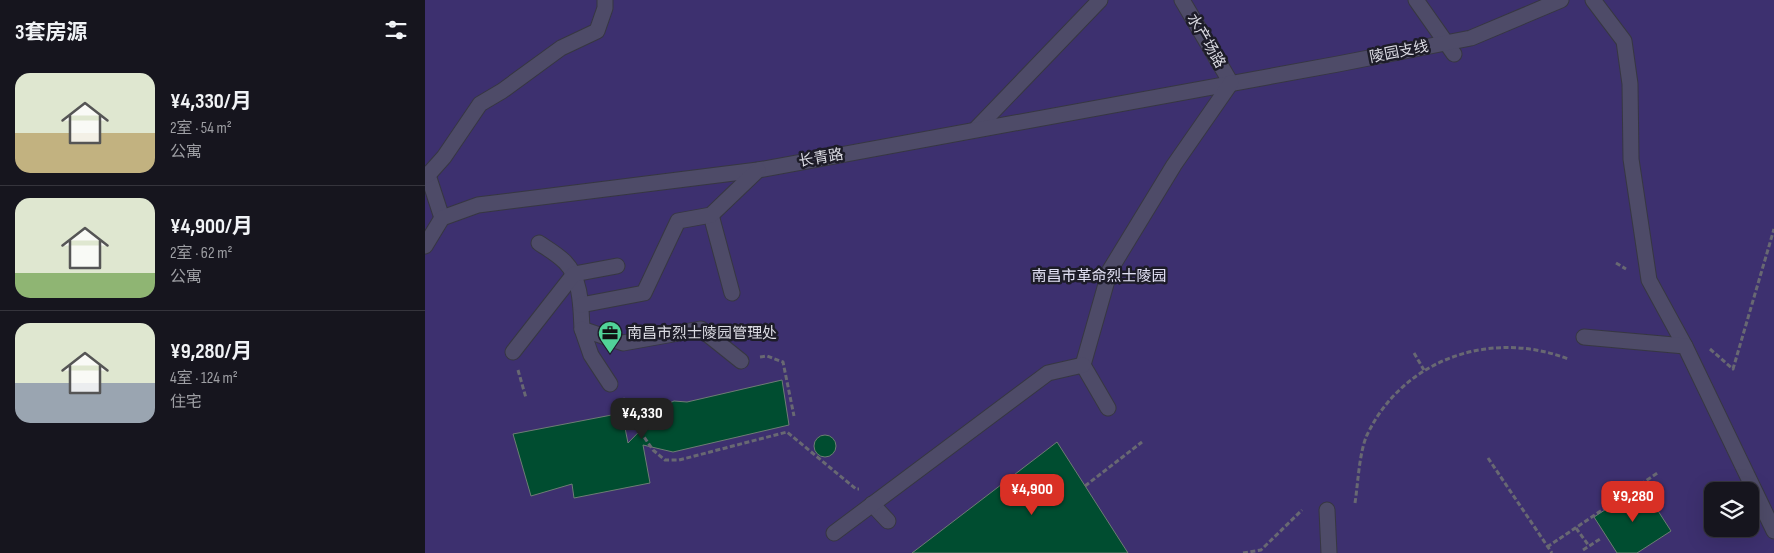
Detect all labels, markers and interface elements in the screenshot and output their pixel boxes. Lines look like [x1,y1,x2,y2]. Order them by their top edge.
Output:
street label: 水产场路 [1182,10,1230,72]
icon: filters [382,16,410,44]
text: 3套房源 [15,20,87,45]
street label: 陵园支线 [1368,37,1430,67]
text: ¥4,330/月 [170,89,252,114]
icon: home [55,93,115,153]
text: 2室 · 54 m² [170,119,232,138]
text: 公寓 [170,143,202,162]
street label: 长青路 [797,145,845,171]
text: ¥4,900/月 [170,214,253,239]
icon: home [55,218,115,278]
text: 2室 · 62 m² [170,244,232,263]
park label: 南昌市革命烈士陵园 [1031,267,1167,286]
text: 公寓 [170,268,202,287]
office icon: 南昌市烈士陵园管理处 [597,320,623,354]
place label: 南昌市烈士陵园管理处 [627,324,777,343]
text: ¥9,280/月 [170,339,252,364]
icon: home [55,343,115,403]
text: 4室 · 124 m² [170,369,238,388]
text: 住宅 [170,393,202,412]
pin: ¥4,330 [601,398,683,440]
text: ¥4,330 [621,404,663,423]
pin: ¥4,900 [991,474,1073,516]
text: ¥4,900 [1011,480,1053,499]
pin: ¥9,280 [1592,480,1674,523]
map controls [1704,482,1759,537]
button: layers [1704,482,1759,537]
text: ¥9,280 [1612,487,1654,506]

